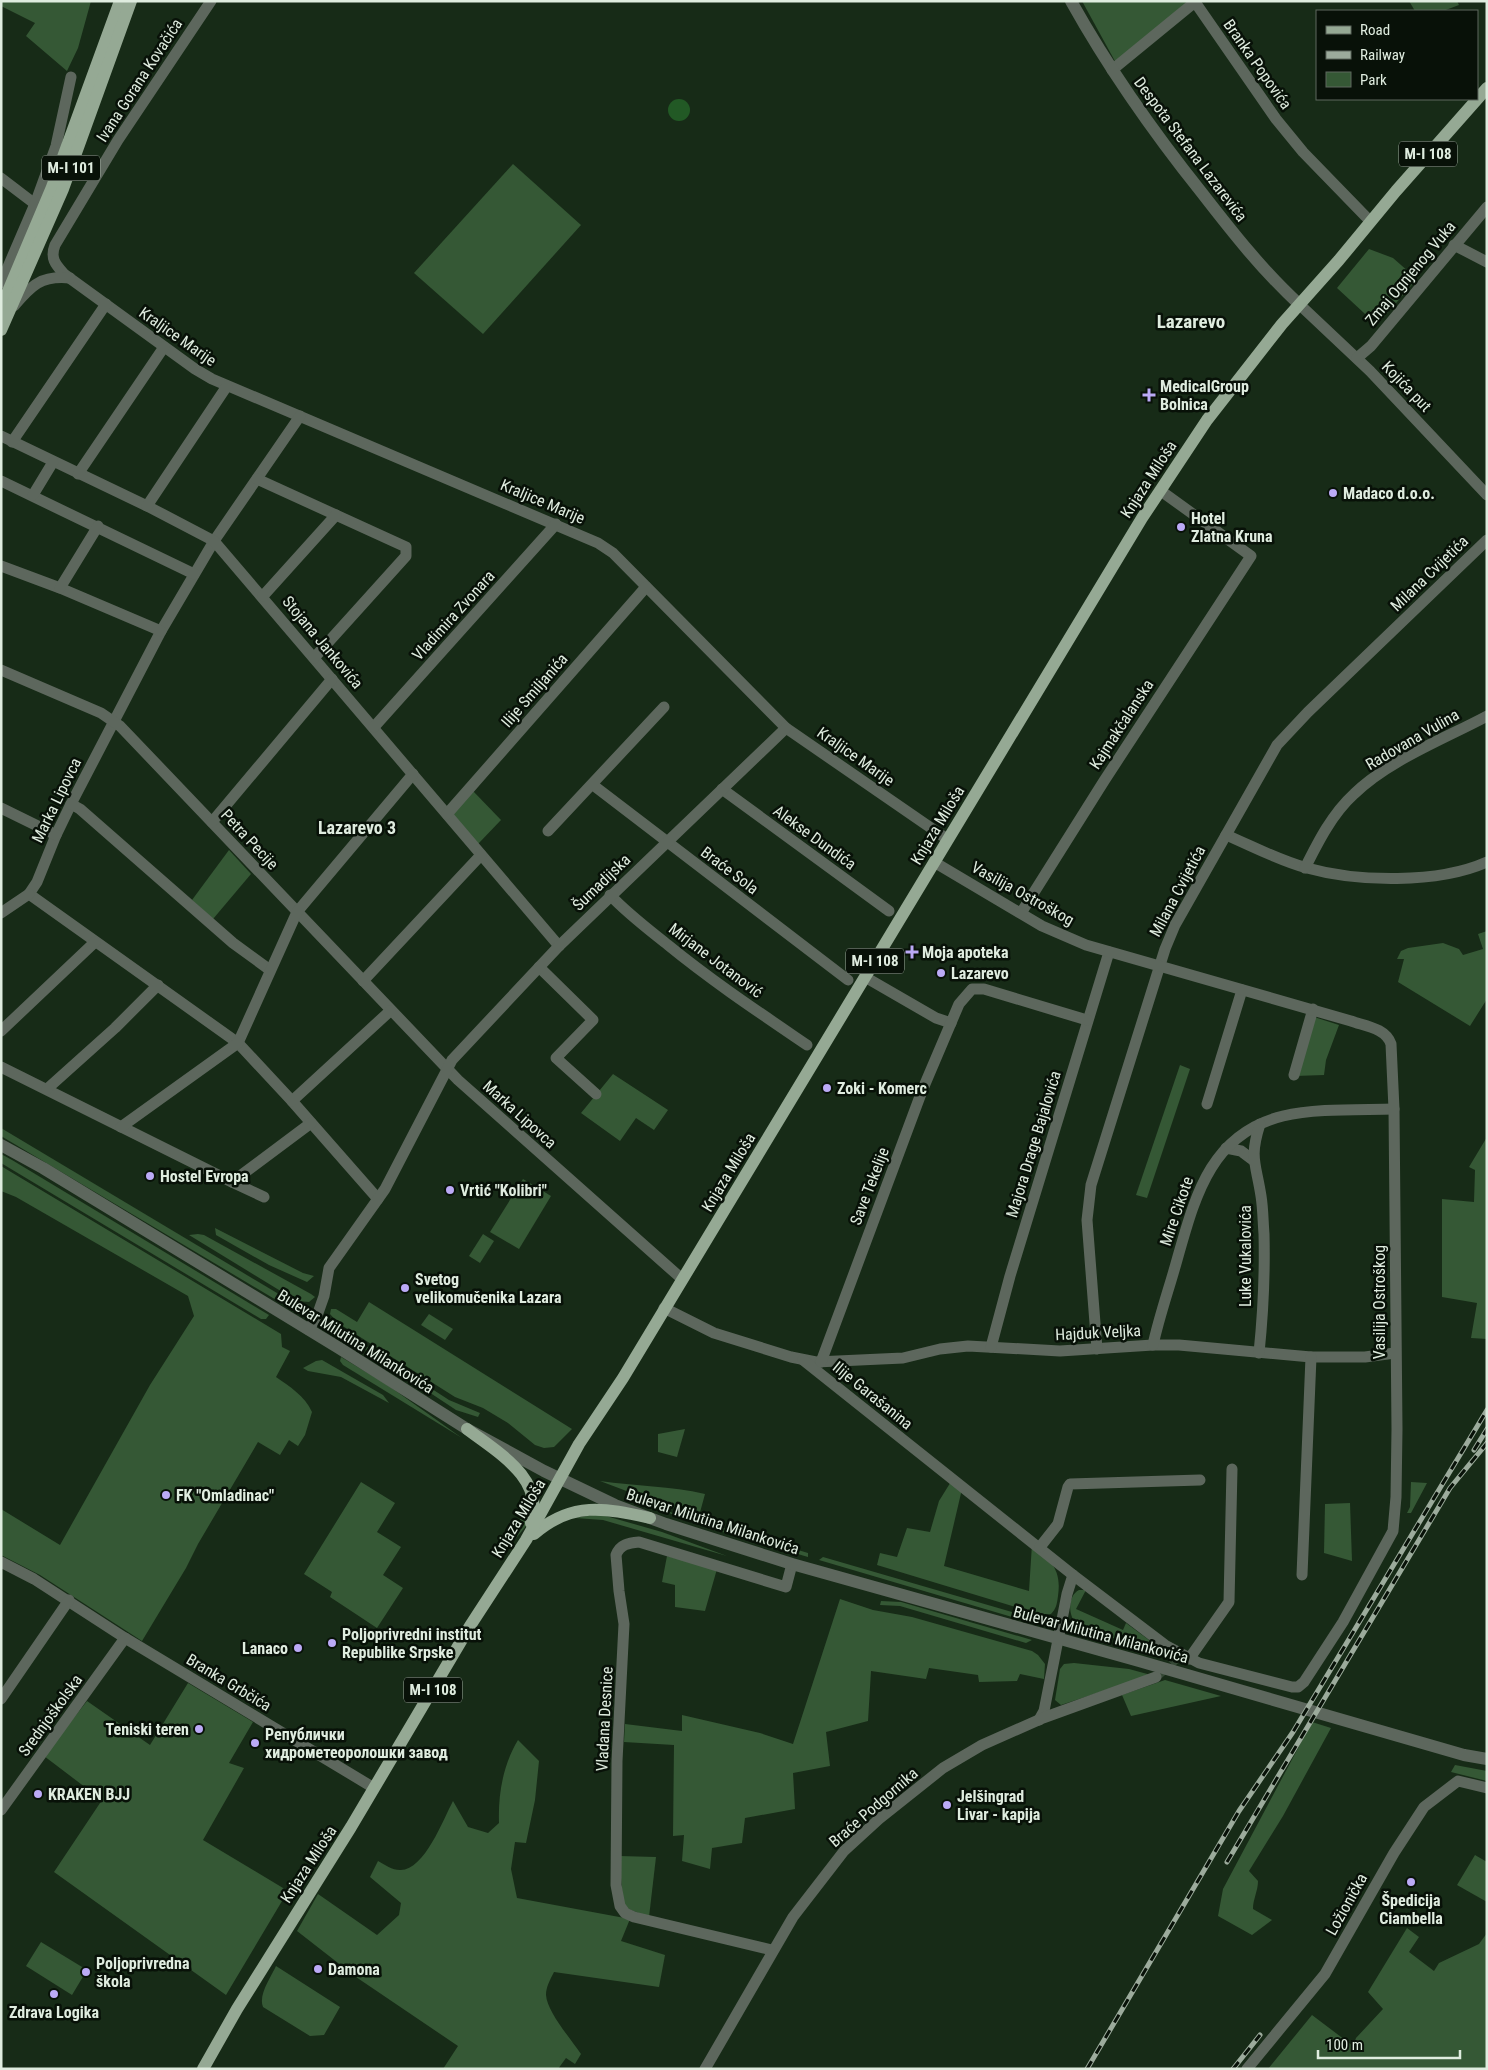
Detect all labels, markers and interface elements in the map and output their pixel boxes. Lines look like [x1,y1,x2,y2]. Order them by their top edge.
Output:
legend [1316,10,1478,100]
street label: Ivana Gorana Kovačića [92,15,186,146]
street label: Branka Popovića [1220,16,1296,113]
text: Road [1360,21,1390,39]
text: Railway [1360,46,1405,64]
text: Park [1360,71,1387,89]
street label: Despota Stefana Lazarevića [1130,73,1251,225]
road number: M-I 108 [1399,142,1457,166]
road number: M-I 101 [42,156,100,180]
street label: Zmaj Ognjenog Vuka [1361,217,1460,329]
street label: Kraljice Marije [135,303,220,370]
district label: Lazarevo [1157,310,1225,333]
street label: Kojića put [1378,357,1436,416]
place label: MedicalGroup Bolnica [1160,377,1249,414]
marker: MedicalGroup Bolnica [1142,388,1156,402]
street label: Knjaza Miloša [1116,437,1180,521]
street label: Kraljice Marije [498,475,588,528]
place label: Madaco d.o.o. [1343,484,1435,503]
marker: Madaco d.o.o. [1327,487,1339,499]
place label: Hotel Zlatna Kruna [1191,509,1273,546]
marker: Hotel Zlatna Kruna [1175,521,1187,533]
street label: Milana Cvijetića [1387,532,1472,615]
street label: Vladimira Zvonara [408,567,499,664]
street label: Stojana Jankovića [278,592,367,693]
street label: Ilije Smiljanića [497,650,572,731]
street label: Kajmakčalanska [1085,676,1157,773]
street label: Radovana Vulina [1362,705,1462,774]
street label: Kraljice Marije [813,723,898,790]
street label: Marka Lipovca [28,755,85,846]
street label: Knjaza Miloša [907,783,968,868]
street label: Alekse Dundića [770,801,860,874]
street label: Petra Pecije [217,805,282,873]
district label: Lazarevo 3 [318,817,396,838]
street label: Milana Cvijetića [1146,842,1209,940]
street label: Braće Sola [697,843,762,898]
street label: Šumadijska [568,850,634,915]
street label: Vasilija Ostroškog [968,857,1077,929]
street label: Mirjane Jotanović [665,919,766,1002]
place label: Moja apoteka [922,943,1009,962]
marker: Moja apoteka [906,946,918,958]
road number: M-I 108 [846,948,904,974]
place label: Lazarevo [951,964,1009,983]
marker: Lazarevo [935,967,947,979]
street label: Majora Drage Bajalovića [1002,1068,1065,1220]
street label: Marka Lipovca [479,1077,560,1152]
place label: Zoki - Komerc [837,1079,927,1098]
marker: Zoki - Komerc [821,1082,833,1094]
street label: Knjaza Miloša [698,1130,759,1215]
street label: Save Tekelije [846,1145,893,1228]
place label: Hostel Evropa [160,1167,249,1186]
marker: Hostel Evropa [144,1170,156,1182]
street label: Mire Cikote [1156,1174,1197,1248]
place label: Vrtić "Kolibri" [460,1181,547,1200]
marker: Vrtić "Kolibri" [444,1184,456,1196]
street label: Luke Vukalovića [1236,1205,1255,1307]
street label: Vasilija Ostroškog [1370,1245,1389,1359]
place label: Svetog velikomučenika Lazara [415,1270,562,1307]
marker: Svetog velikomučenika Lazara [399,1282,411,1294]
street label: Bulevar Milutina Milankovića [274,1285,437,1397]
street label: Hajduk Veljka [1055,1321,1141,1344]
street label: Ilije Garašanina [829,1357,916,1433]
street label: Knjaza Miloša [488,1476,549,1561]
street label: Bulevar Milutina Milankovića [624,1485,802,1558]
place label: FK "Omladinac" [176,1486,274,1505]
marker: FK "Omladinac" [160,1489,172,1501]
street label: Bulevar Milutina Milankovića [1011,1602,1191,1667]
place label: Poljoprivredni institut Republike Srpske [342,1625,482,1662]
marker: Poljoprivredni institut Republike Srpske [326,1637,338,1649]
place label: Lanaco [242,1639,288,1658]
marker: Lanaco [292,1642,304,1654]
street label: Branka Grbčića [183,1650,275,1715]
street label: Vladana Desnice [592,1666,617,1772]
street label: Srednjoškolska [14,1671,86,1760]
road number: M-I 108 [404,1678,462,1702]
place label: Teniski teren [106,1720,189,1739]
marker: Teniski teren [193,1723,205,1735]
place label: Републички хидрометеоролошки завод [265,1725,448,1762]
marker: Републички хидрометеоролошки завод [249,1737,261,1749]
street label: Braće Podgornika [825,1764,922,1851]
place label: KRAKEN BJJ [48,1785,130,1804]
place label: Jelšingrad Livar - kapija [957,1787,1041,1824]
marker: KRAKEN BJJ [32,1788,44,1800]
marker: Jelšingrad Livar - kapija [941,1799,953,1811]
street label: Knjaza Miloša [276,1822,340,1906]
street label: Ložionička [1322,1870,1371,1939]
marker: Špedicija Ciambella [1405,1876,1417,1888]
place label: Špedicija Ciambella [1379,1891,1443,1928]
place label: Poljoprivredna škola [96,1954,190,1991]
place label: Damona [328,1960,380,1979]
marker: Damona [312,1963,324,1975]
marker: Poljoprivredna škola [80,1966,92,1978]
marker: Zdrava Logika [48,1988,60,2000]
place label: Zdrava Logika [9,2003,99,2022]
scale bar [1318,2028,1460,2060]
text: 100 m [1326,2036,1363,2054]

